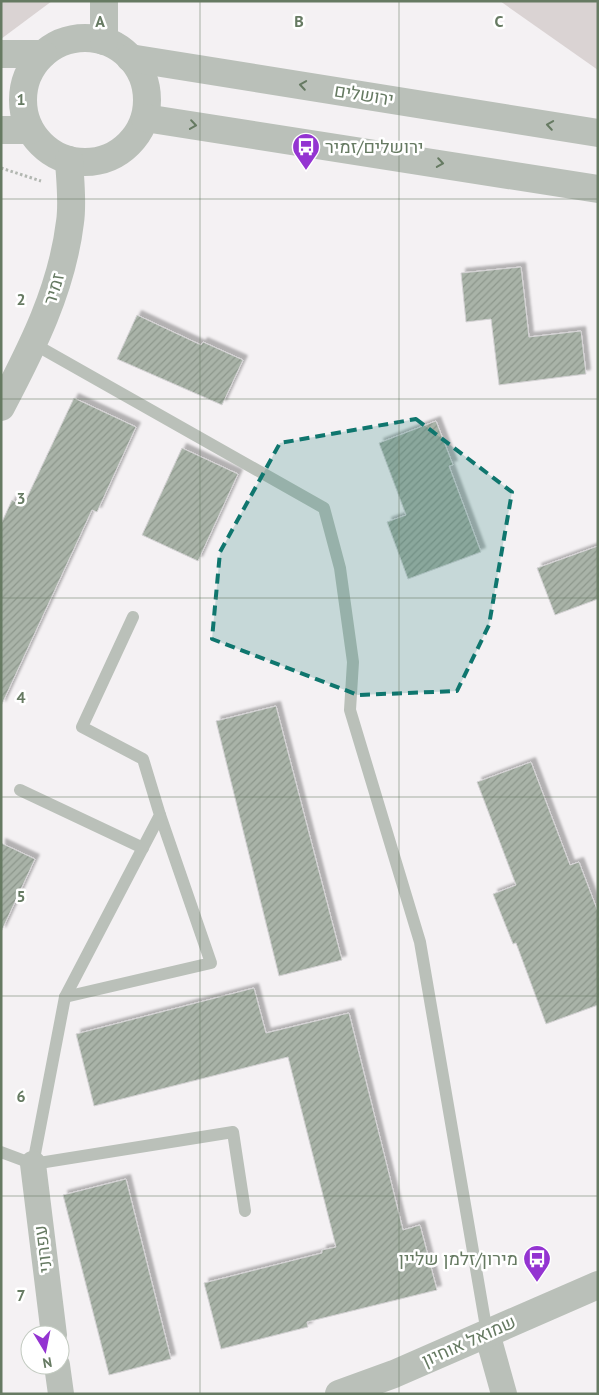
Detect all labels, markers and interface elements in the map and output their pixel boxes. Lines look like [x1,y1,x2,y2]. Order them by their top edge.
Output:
text: A [95,11,105,31]
text: B [294,11,304,31]
text: C [495,11,504,31]
street label: ירושלים [333,78,396,111]
one-way arrow [298,81,307,91]
text: 1 [16,89,26,109]
one-way arrow [188,119,197,129]
one-way arrow [545,120,553,131]
bus stop icon: ירושלים/זמיר [291,132,321,171]
place label: ירושלים/זמיר [325,135,423,158]
one-way arrow [436,157,444,167]
street label: זמיר [38,270,69,308]
text: 2 [16,289,26,309]
text: 3 [16,488,26,508]
text: 4 [16,687,26,707]
text: 5 [16,886,26,906]
text: 6 [16,1086,26,1106]
street label: עפרוני [28,1224,57,1274]
bus stop icon: מירון/זלמן שליין [522,1244,552,1283]
place label: מירון/זלמן שליין [399,1247,518,1270]
text: 7 [16,1285,26,1305]
street label: שמואל אוחיון [418,1310,519,1371]
north arrow [20,1325,70,1375]
text: N [41,1353,53,1372]

